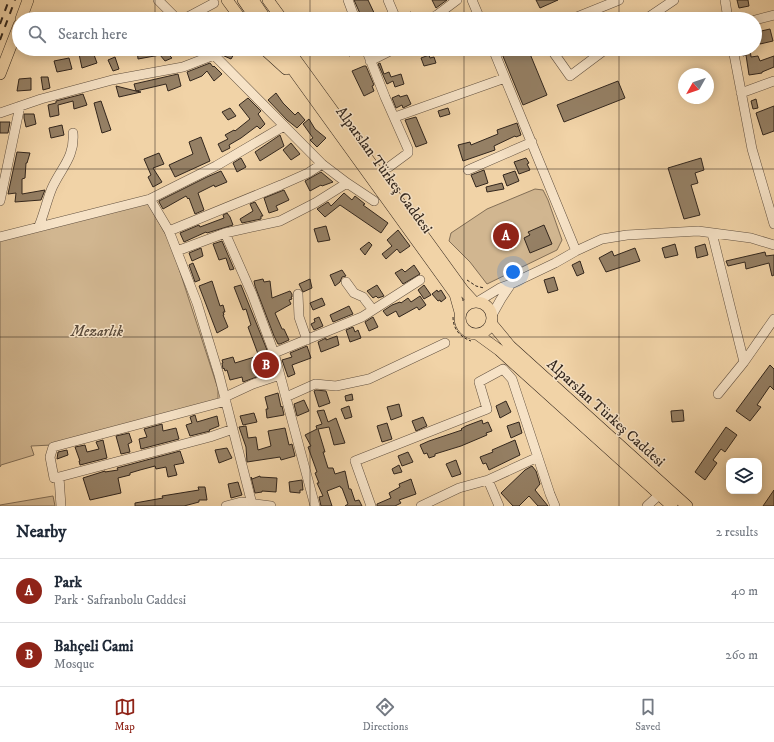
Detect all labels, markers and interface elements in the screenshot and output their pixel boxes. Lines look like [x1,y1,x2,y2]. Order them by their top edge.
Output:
search box [12,12,762,56]
icon: search [26,23,48,45]
text: Search here [58,25,127,44]
north arrow [678,68,714,104]
street label: Alparslan Türkeş Caddesi [332,103,437,237]
pin: A [493,221,519,251]
your location [503,262,523,282]
park label: Mezarlık [70,322,124,341]
pin: B [253,350,279,380]
street label: Alparslan Türkeş Caddesi [543,355,669,471]
map controls [726,458,762,494]
button: layers [726,458,762,494]
text: Nearby [16,521,66,543]
text: 2 results [716,524,758,540]
text: Park [54,573,82,592]
text: A [25,583,33,599]
text: 40 m [731,583,758,599]
text: Park · Safranbolu Caddesi [54,592,186,608]
text: Bahçeli Cami [54,637,133,656]
text: B [25,647,33,663]
text: 260 m [725,647,758,663]
text: Mosque [54,656,94,672]
tab: Map [114,696,136,734]
tab: Directions [363,696,408,734]
tab: Saved [635,696,660,734]

